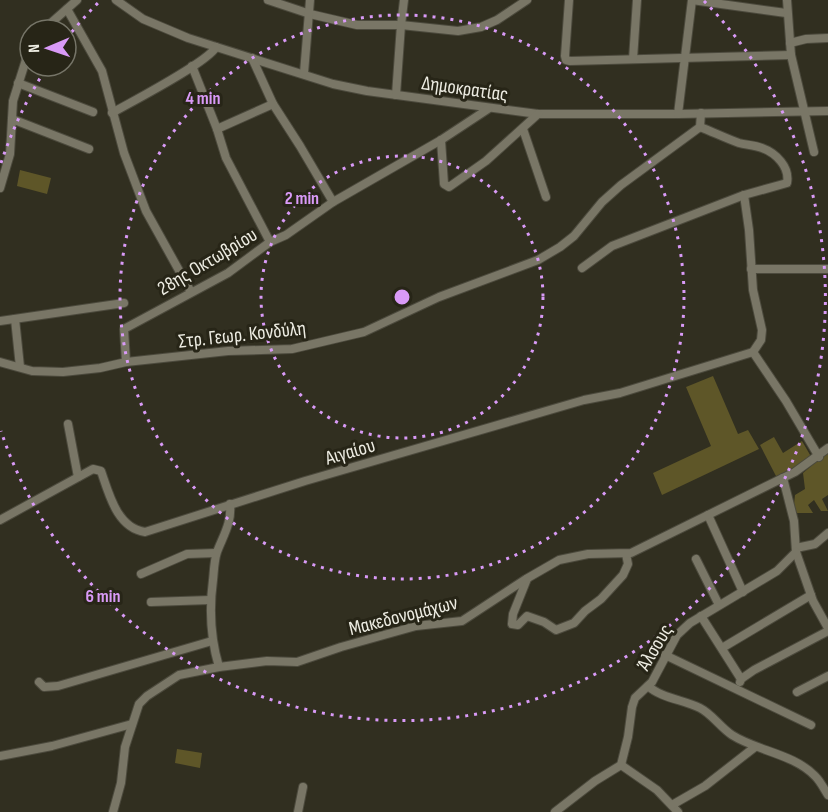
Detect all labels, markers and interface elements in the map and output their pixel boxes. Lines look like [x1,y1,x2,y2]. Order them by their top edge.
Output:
north arrow [18,18,78,78]
text: N [25,44,44,53]
street label: Δημοκρατίας [420,71,510,107]
text: 4 min [186,88,220,109]
text: 2 min [285,188,319,209]
street label: 28ης Οκτωβρίου [153,223,262,301]
centre of rings [392,287,412,307]
street label: Στρ. Γεωρ. Κονδύλη [177,316,307,354]
street label: Αιγαίου [322,433,378,471]
text: 6 min [86,586,120,607]
street label: Μακεδονομάχων [346,591,460,641]
street label: Άλσους [632,620,678,675]

